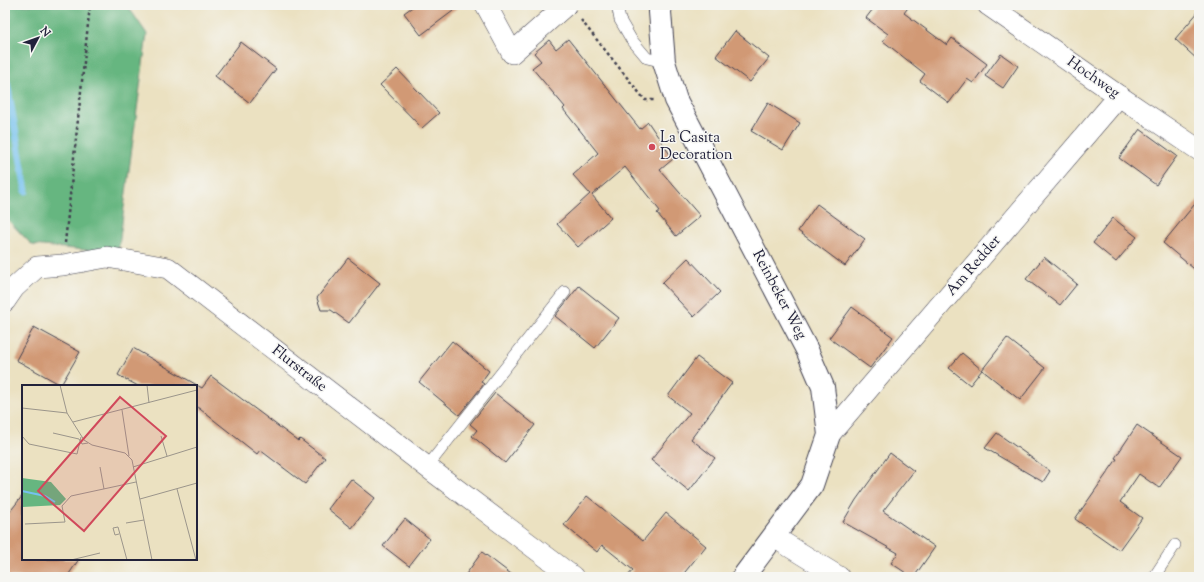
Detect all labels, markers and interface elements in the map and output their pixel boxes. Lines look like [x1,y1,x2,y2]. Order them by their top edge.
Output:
north arrow [18,18,58,58]
text: N [35,23,54,41]
street label: Hochweg [1062,52,1124,104]
place label: La Casita Decoration [660,128,733,166]
marker: La Casita Decoration [647,142,657,152]
street label: Am Redder [942,231,1007,301]
street label: Reinbeker Weg [747,247,811,343]
street label: Flurstraße [267,341,331,397]
inset map [22,385,197,560]

